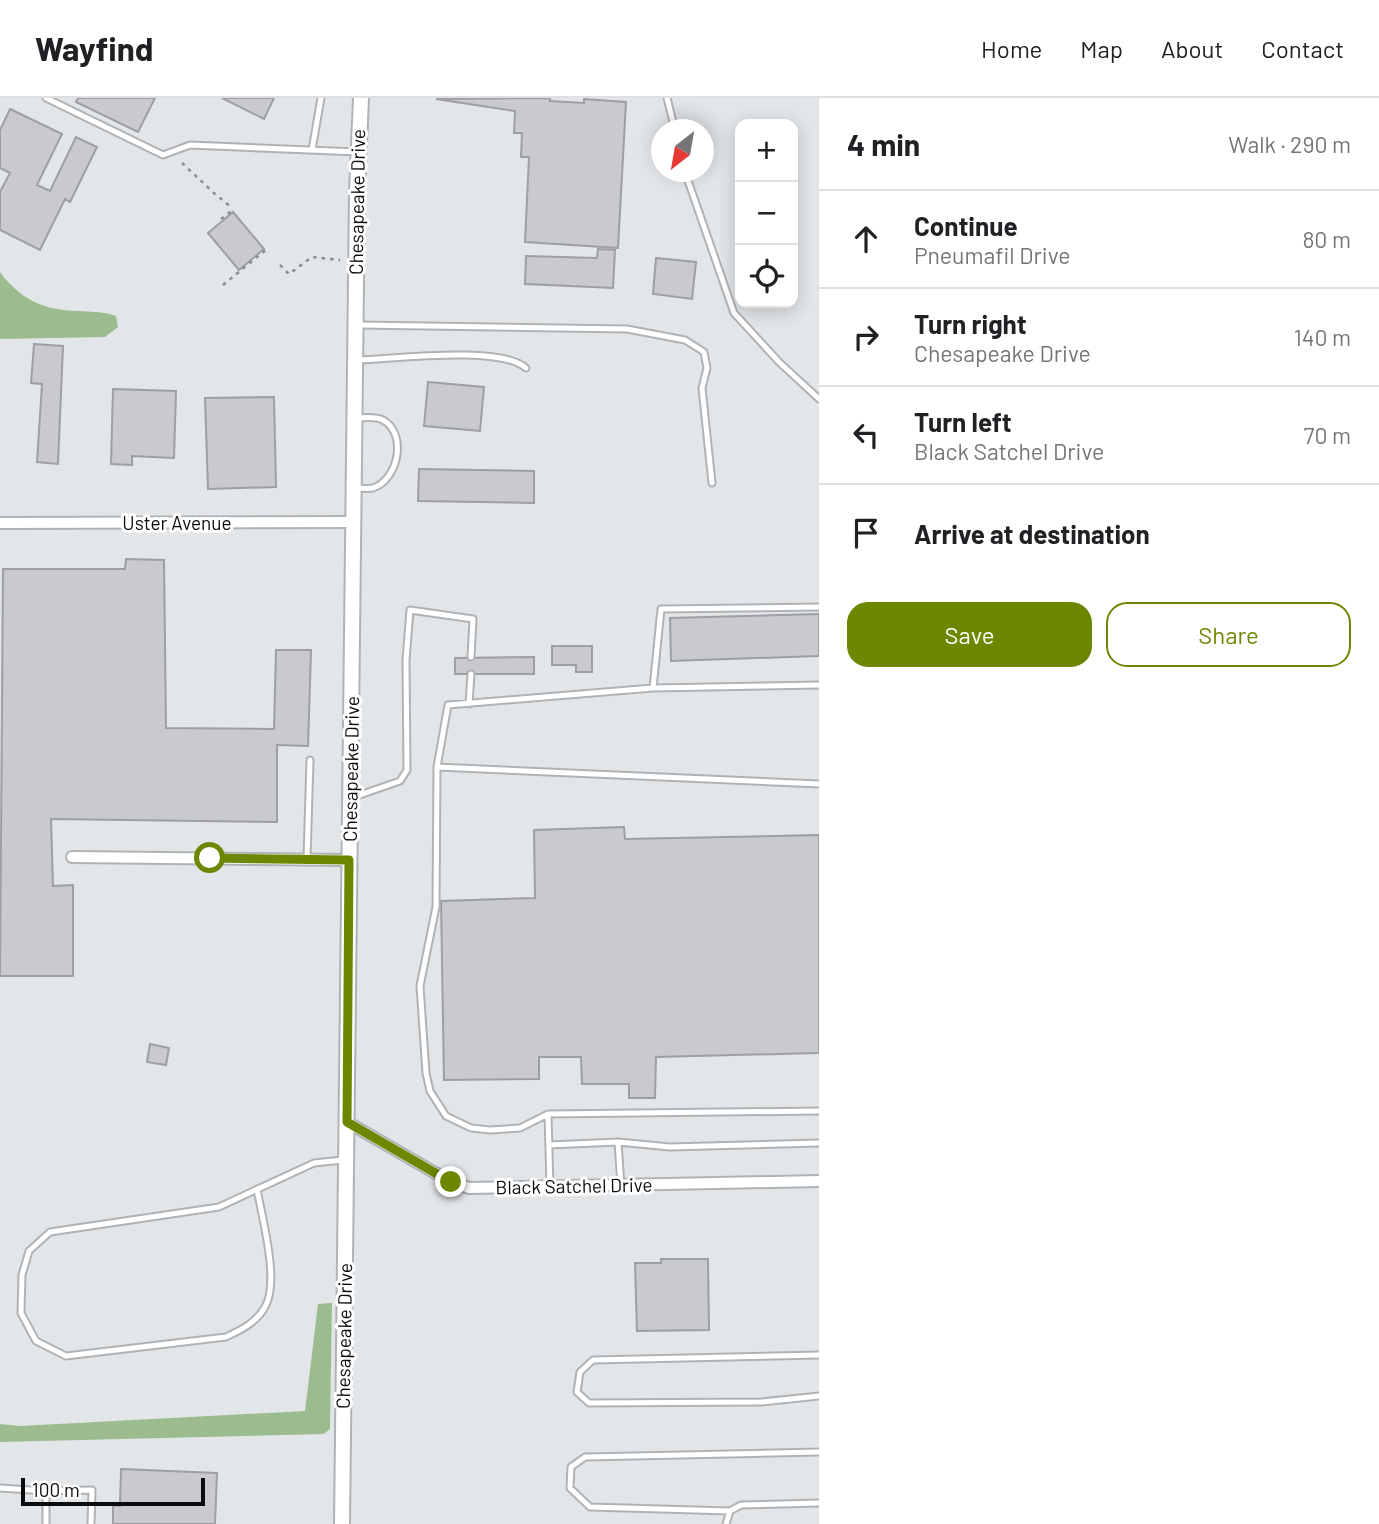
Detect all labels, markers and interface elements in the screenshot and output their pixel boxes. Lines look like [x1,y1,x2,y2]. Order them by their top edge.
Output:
text: Wayfind [35,28,153,68]
text: Home [981,34,1042,63]
text: Map [1080,34,1123,63]
text: About [1161,34,1223,63]
text: Contact [1261,34,1344,63]
north arrow [651,119,714,182]
map controls [735,119,798,308]
button: + [735,119,798,182]
text: 4 min [847,126,920,162]
street label: Chesapeake Drive [344,129,369,275]
text: Walk · 290 m [1228,130,1351,158]
button: − [735,182,798,245]
text: Continue [914,210,1018,241]
icon: ahead [847,220,885,258]
text: 80 m [1302,225,1351,253]
text: Pneumafil Drive [914,241,1070,269]
button: locate [735,245,798,308]
text: Turn right [914,308,1027,339]
icon: right [847,318,885,356]
text: 140 m [1294,323,1351,351]
text: Chesapeake Drive [914,339,1091,367]
text: Turn left [914,406,1012,437]
icon: left [847,416,885,454]
text: 70 m [1304,421,1351,449]
text: Black Satchel Drive [914,437,1104,465]
street label: Uster Avenue [122,511,232,534]
icon: arrive [847,514,885,552]
text: Arrive at destination [914,518,1150,549]
button: Save [847,602,1092,667]
button: Share [1106,602,1351,667]
street label: Chesapeake Drive [338,696,363,842]
route start [194,842,225,873]
route end [435,1166,466,1197]
street label: Black Satchel Drive [495,1173,653,1198]
street label: Chesapeake Drive [331,1263,356,1409]
scale bar [21,1475,205,1507]
text: 100 m [32,1478,80,1501]

